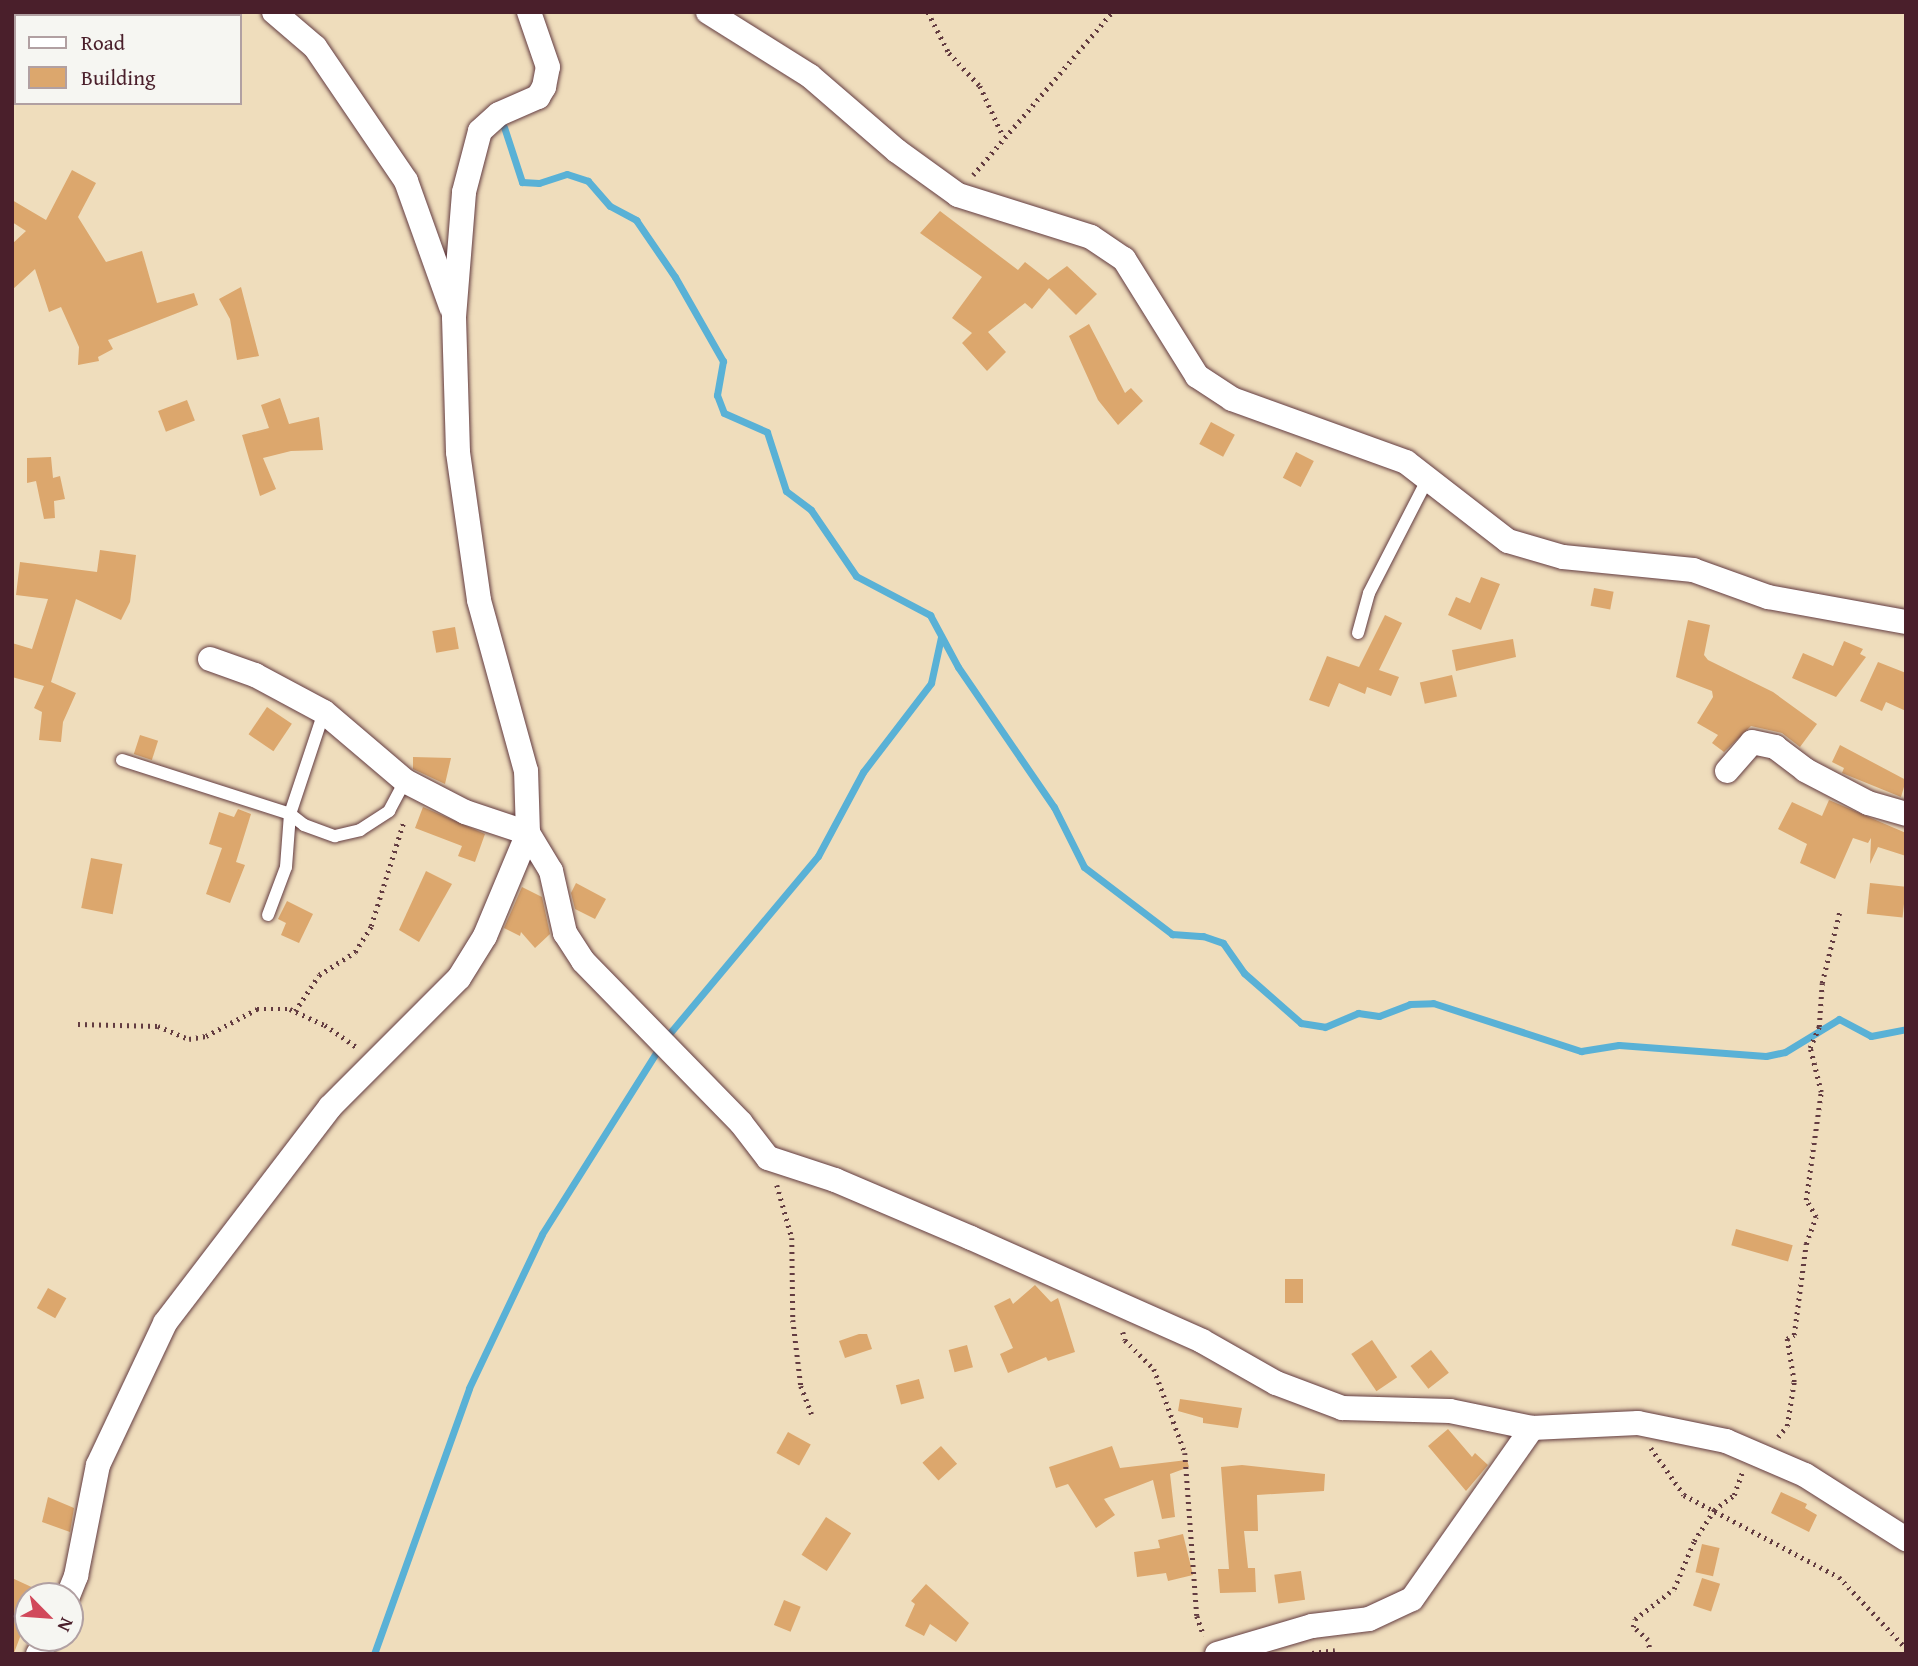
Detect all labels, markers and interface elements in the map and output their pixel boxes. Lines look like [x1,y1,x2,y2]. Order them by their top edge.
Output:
legend [14,14,242,105]
text: Road [81,27,125,58]
text: Building [81,62,155,93]
north arrow [14,1582,84,1652]
text: N [51,1613,82,1637]

